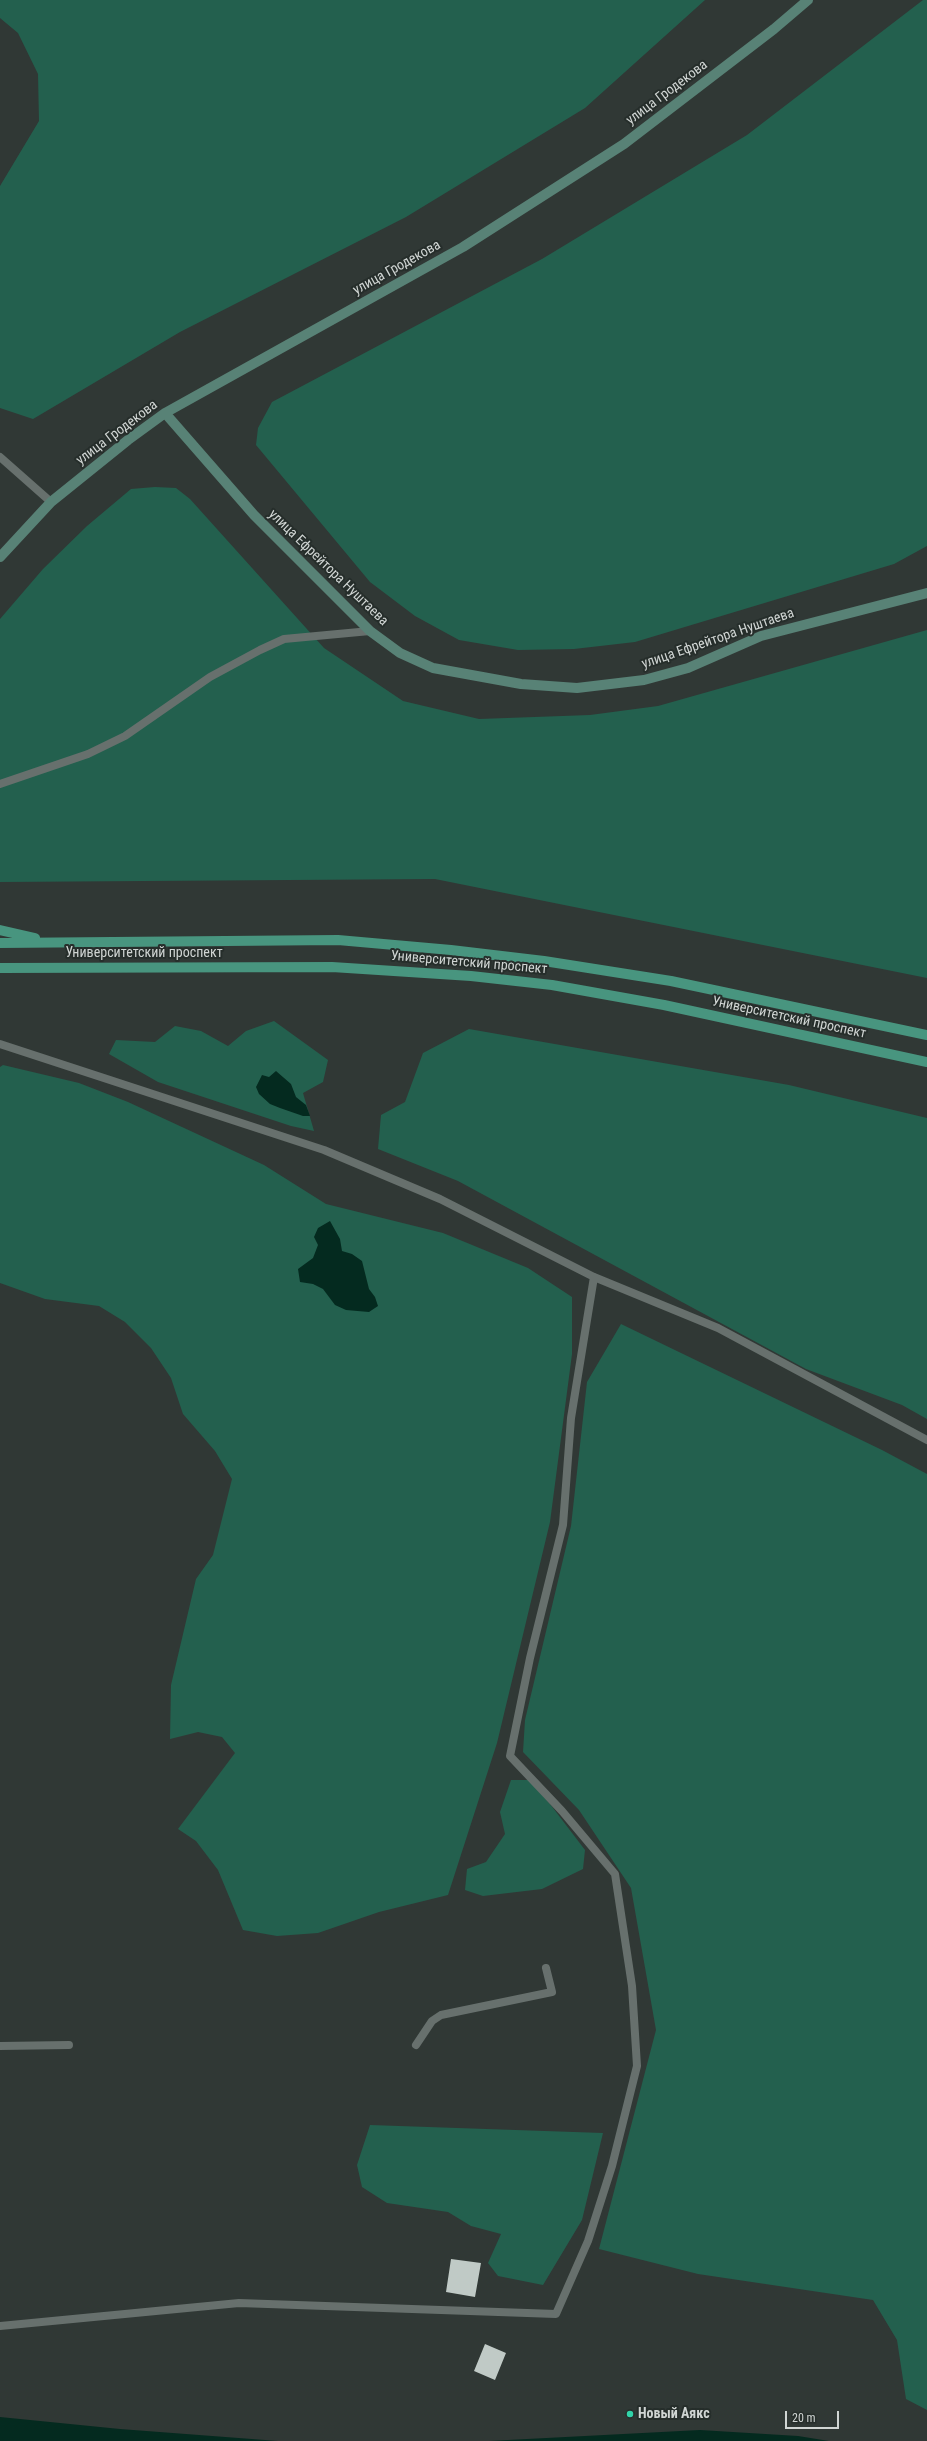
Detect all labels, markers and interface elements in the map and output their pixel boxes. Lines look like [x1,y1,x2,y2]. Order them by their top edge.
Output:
street label: улица Гродекова [623,57,711,129]
street label: улица Гродекова [350,237,444,299]
street label: улица Гродекова [73,397,161,469]
street label: улица Ефрейтора Нуштаева [265,506,391,630]
street label: улица Ефрейтора Нуштаева [640,605,796,673]
street label: Университетский проспект [65,945,223,961]
street label: Университетский проспект [390,948,548,978]
street label: Университетский проспект [710,993,868,1043]
scale bar [787,2403,841,2429]
place label: Новый Аякс [638,2406,710,2422]
marker: Новый Аякс [625,2409,635,2419]
text: 20 m [792,2411,816,2425]

